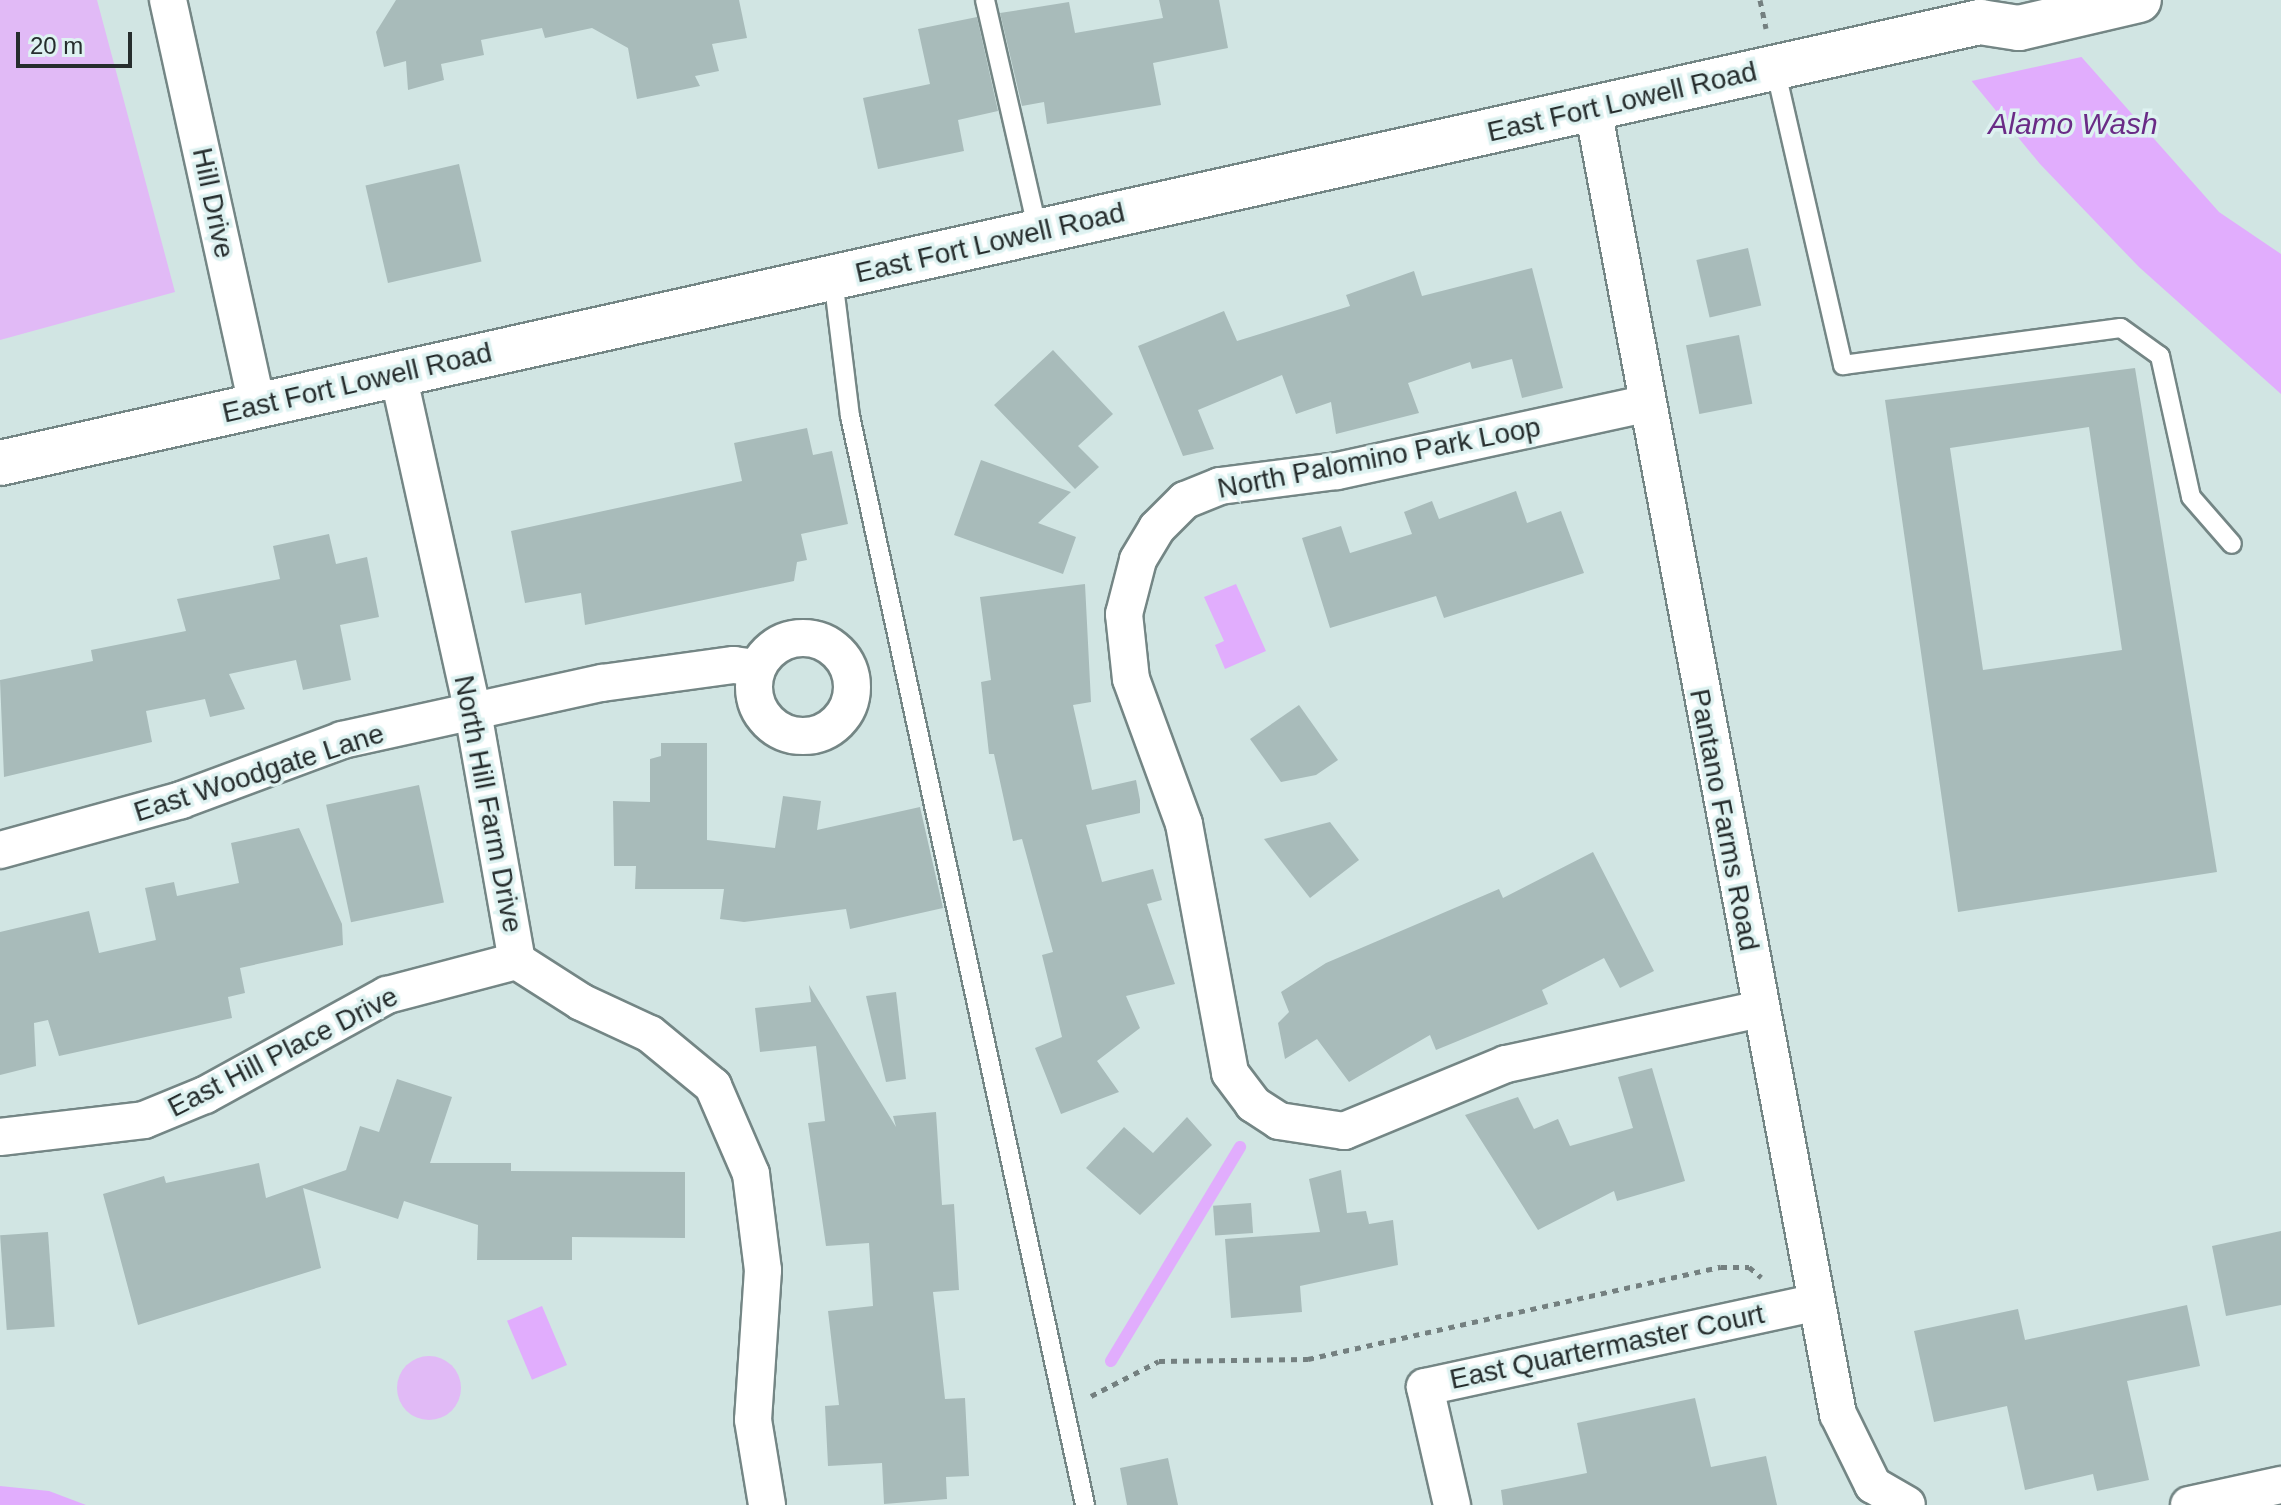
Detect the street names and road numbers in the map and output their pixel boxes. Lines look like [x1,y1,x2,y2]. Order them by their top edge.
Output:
street label: East Fort Lowell Road [1484,55,1760,149]
street label: Hill Drive [185,145,241,261]
street label: East Fort Lowell Road [852,196,1128,290]
street label: East Fort Lowell Road [219,336,495,430]
street label: North Palomino Park Loop [1215,410,1543,506]
street label: North Hill Farm Drive [447,673,529,935]
street label: Pantano Farms Road [1682,686,1766,954]
street label: East Woodgate Lane [130,717,388,829]
street label: East Hill Place Drive [162,979,404,1125]
street label: East Quartermaster Court [1447,1297,1767,1397]

